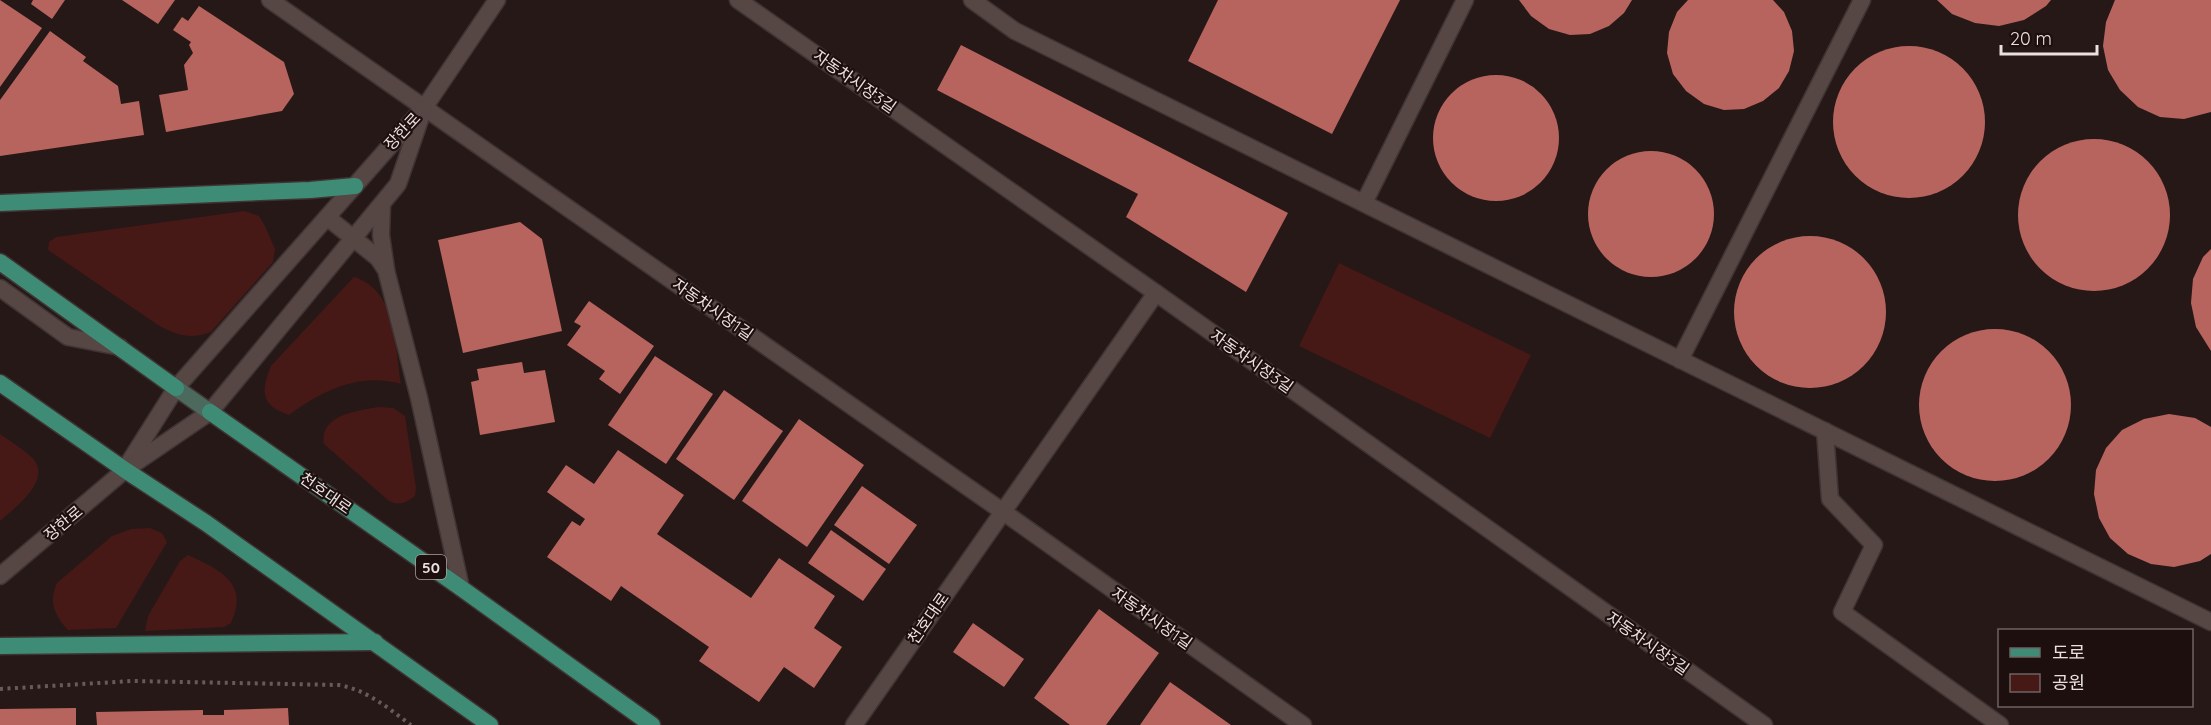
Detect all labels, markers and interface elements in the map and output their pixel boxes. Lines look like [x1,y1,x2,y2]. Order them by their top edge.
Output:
scale bar [2001,18,2097,56]
text: 20 m [2010,27,2052,50]
street label: 자동차시장3길 [810,45,900,117]
street label: 장한로 [380,108,425,154]
street label: 자동차시장1길 [669,274,757,344]
street label: 자동차시장3길 [1207,325,1297,397]
street label: 천호대로 [296,468,356,518]
street label: 장한로 [40,501,87,545]
road number: 50 [416,555,446,579]
street label: 자동차시장1길 [1108,583,1196,653]
street label: 천호대로 [903,588,953,648]
street label: 자동차시장3길 [1603,607,1693,679]
legend [1998,629,2193,707]
text: 도로 [2052,641,2085,664]
text: 공원 [2052,671,2085,694]

